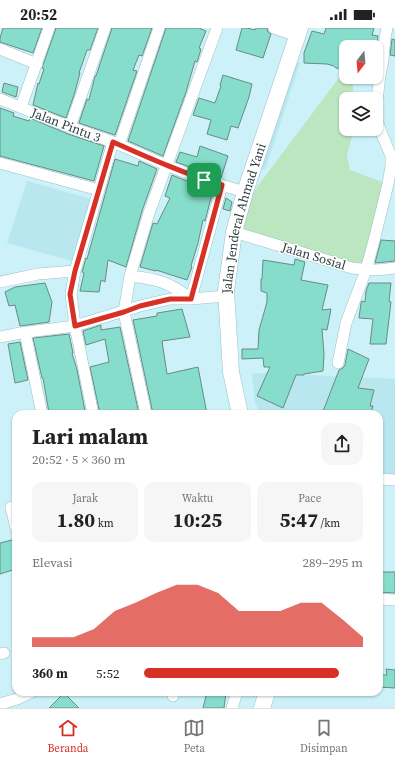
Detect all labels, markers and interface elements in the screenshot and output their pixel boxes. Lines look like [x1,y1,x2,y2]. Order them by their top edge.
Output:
text: 20:52 [20,4,57,25]
north arrow [339,40,383,84]
map controls [339,40,383,136]
button: layers [339,92,383,136]
street label: Jalan Pintu 3 [28,104,103,146]
street label: Jalan Jenderal Ahmad Yani [217,141,269,295]
pin [187,163,221,197]
icon: arrive [193,169,215,191]
street label: Jalan Sosial [279,238,348,274]
text: Lari malam [32,421,148,451]
button: share [321,423,363,465]
text: 20:52 · 5 × 360 m [32,451,126,468]
text: Jarak [72,491,98,506]
text: Waktu [182,491,213,506]
text: Pace [298,491,321,506]
text: 1.80 [57,506,95,534]
text: 10:25 [173,506,222,534]
text: 5:47 [280,506,318,534]
text: km [95,516,114,531]
text: /km [318,516,340,531]
text: Elevasi [32,554,73,571]
text: 289–295 m [303,554,363,571]
text: 360 m [32,665,68,682]
text: 5:52 [96,665,119,682]
tab: Beranda [47,717,88,756]
tab: Peta [183,717,205,756]
tab: Disimpan [300,717,348,756]

